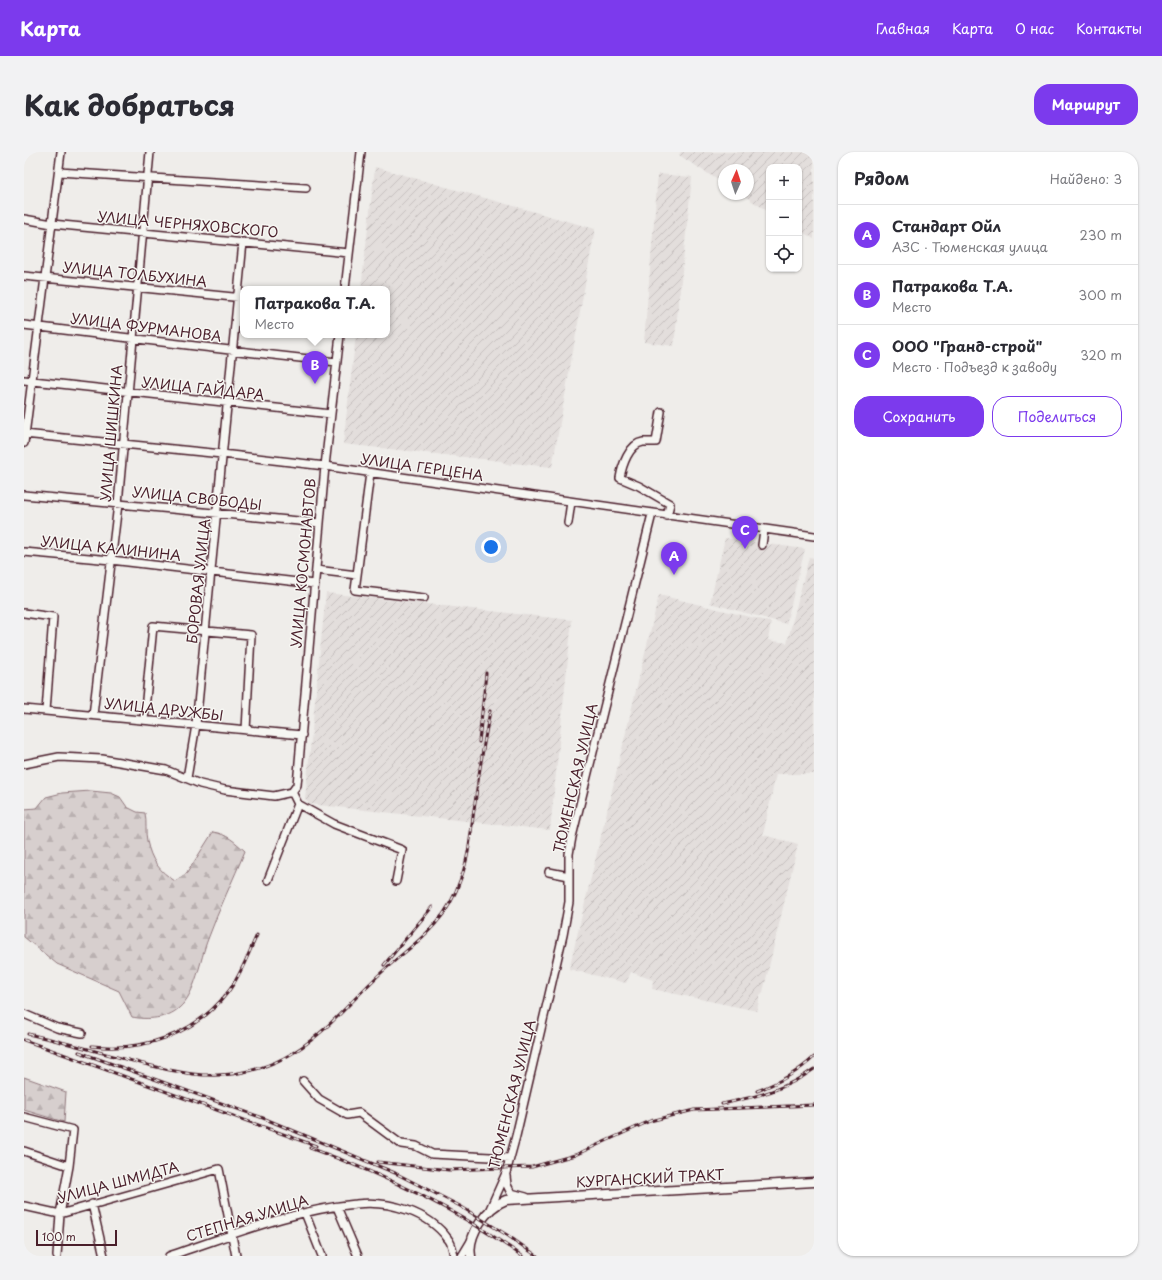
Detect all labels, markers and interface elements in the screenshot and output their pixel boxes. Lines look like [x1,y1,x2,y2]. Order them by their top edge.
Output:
text: Карта [20,14,81,42]
text: Главная [876,18,930,39]
text: Карта [952,18,993,39]
text: О нас [1015,18,1054,39]
text: Контакты [1076,18,1142,39]
text: Как добраться [24,83,235,126]
button: Маршрут [1034,84,1138,125]
north arrow [718,164,754,200]
map controls [766,164,802,272]
button: + [766,164,802,200]
text: Рядом [854,165,909,191]
text: Найдено: 3 [1050,169,1122,188]
button: − [766,200,802,236]
street label: УЛИЦА ЧЕРНЯХОВСКОГО [97,206,279,242]
text: Стандарт Ойл [892,214,1001,237]
text: A [862,225,872,244]
text: 230 m [1080,225,1122,244]
button: locate [766,236,802,272]
text: АЗС · Тюменская улица [892,237,1048,256]
street label: УЛИЦА ТОЛБУХИНА [62,256,208,292]
text: Патракова Т.А. [892,274,1013,297]
text: B [863,285,871,304]
text: 300 m [1078,285,1122,304]
popup [240,286,390,338]
text: Патракова Т.А. [255,291,375,314]
text: Место [892,297,932,316]
street label: УЛИЦА ФУРМАНОВА [69,307,223,347]
text: Место [255,314,294,333]
text: ООО "Гранд-строй" [892,334,1042,357]
text: C [862,345,872,364]
text: 320 m [1080,345,1122,364]
pin: B [302,351,328,384]
text: Место · Подъезд к заводу [892,357,1057,376]
street label: УЛИЦА ШИШКИНА [95,363,127,502]
street label: УЛИЦА ГАЙДАРА [141,371,266,405]
button: Сохранить [854,396,984,437]
button: Поделиться [992,396,1122,437]
street label: УЛИЦА ГЕРЦЕНА [359,448,485,486]
street label: УЛИЦА КОСМОНАВТОВ [285,477,321,649]
street label: УЛИЦА СВОБОДЫ [131,481,263,515]
pin: C [732,516,758,549]
street label: БОРОВАЯ УЛИЦА [181,517,215,645]
street label: УЛИЦА КАЛИНИНА [40,530,182,566]
your location [481,537,501,557]
pin: A [661,542,687,575]
street label: УЛИЦА ДРУЖБЫ [104,692,224,726]
street label: ТЮМЕНСКАЯ УЛИЦА [548,701,603,855]
street label: ТЮМЕНСКАЯ УЛИЦА [483,1017,541,1171]
street label: УЛИЦА ШМИДТА [55,1156,181,1208]
street label: КУРГАНСКИЙ ТРАКТ [575,1164,725,1192]
street label: СТЕПНАЯ УЛИЦА [183,1189,311,1247]
scale bar [36,1228,117,1247]
text: 100 m [42,1228,76,1245]

